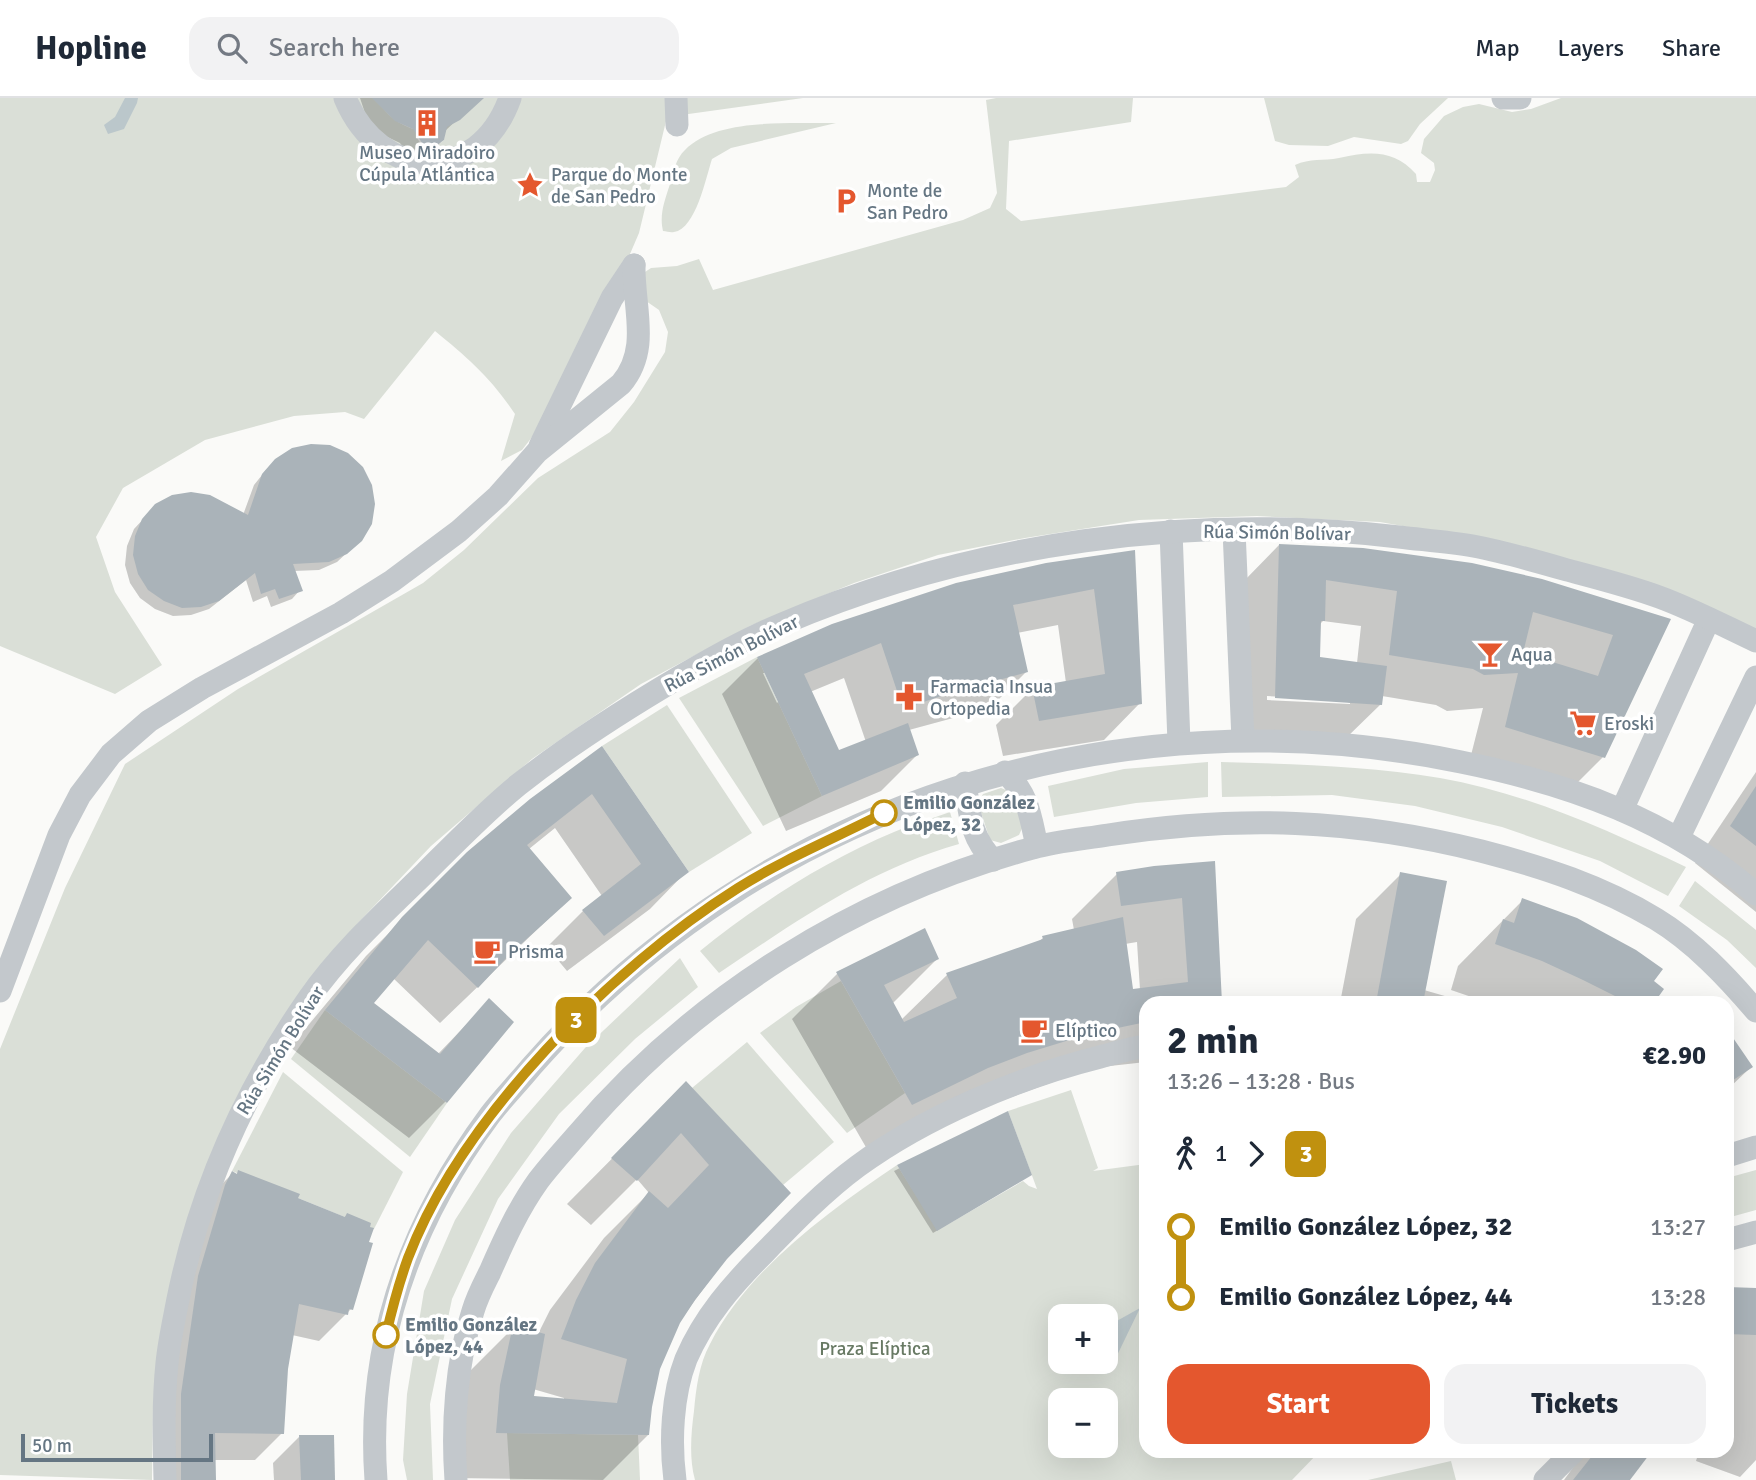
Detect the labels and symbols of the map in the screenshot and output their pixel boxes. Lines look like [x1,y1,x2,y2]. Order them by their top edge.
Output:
building icon: Museo Miradoiro Cúpula Atlántica [412,108,442,138]
place label: Museo Miradoiro Cúpula Atlántica [359,141,495,187]
place label: Parque do Monte de San Pedro [551,163,688,209]
place icon: Parque do Monte de San Pedro [515,170,545,200]
place label: Monte de San Pedro [867,179,948,225]
parking icon: Monte de San Pedro [831,186,861,216]
street label: Rúa Simón Bolívar [1203,520,1351,546]
street label: Rúa Simón Bolívar [660,610,803,698]
bar icon: Aqua [1475,639,1505,669]
place label: Aqua [1511,643,1553,667]
place label: Farmacia Insua Ortopedia [930,675,1053,721]
pharmacy icon: Farmacia Insua Ortopedia [894,682,924,712]
supermarket icon: Eroski [1568,708,1598,738]
place label: Eroski [1604,712,1654,736]
place label: Emilio González López, 32 [903,791,1036,837]
marker: Emilio González López, 32 [871,800,897,826]
cafe icon: Prisma [472,936,502,966]
place label: Prisma [508,940,564,964]
street label: Rúa Simón Bolívar [232,982,330,1119]
line badge: 3 [553,997,599,1043]
cafe icon: Elíptico [1019,1015,1049,1045]
place label: Elíptico [1055,1019,1117,1043]
place label: Emilio González López, 44 [405,1313,538,1359]
marker: Emilio González López, 44 [373,1322,399,1348]
park label: Praza Elíptica [819,1337,931,1361]
scale bar [21,1431,214,1463]

